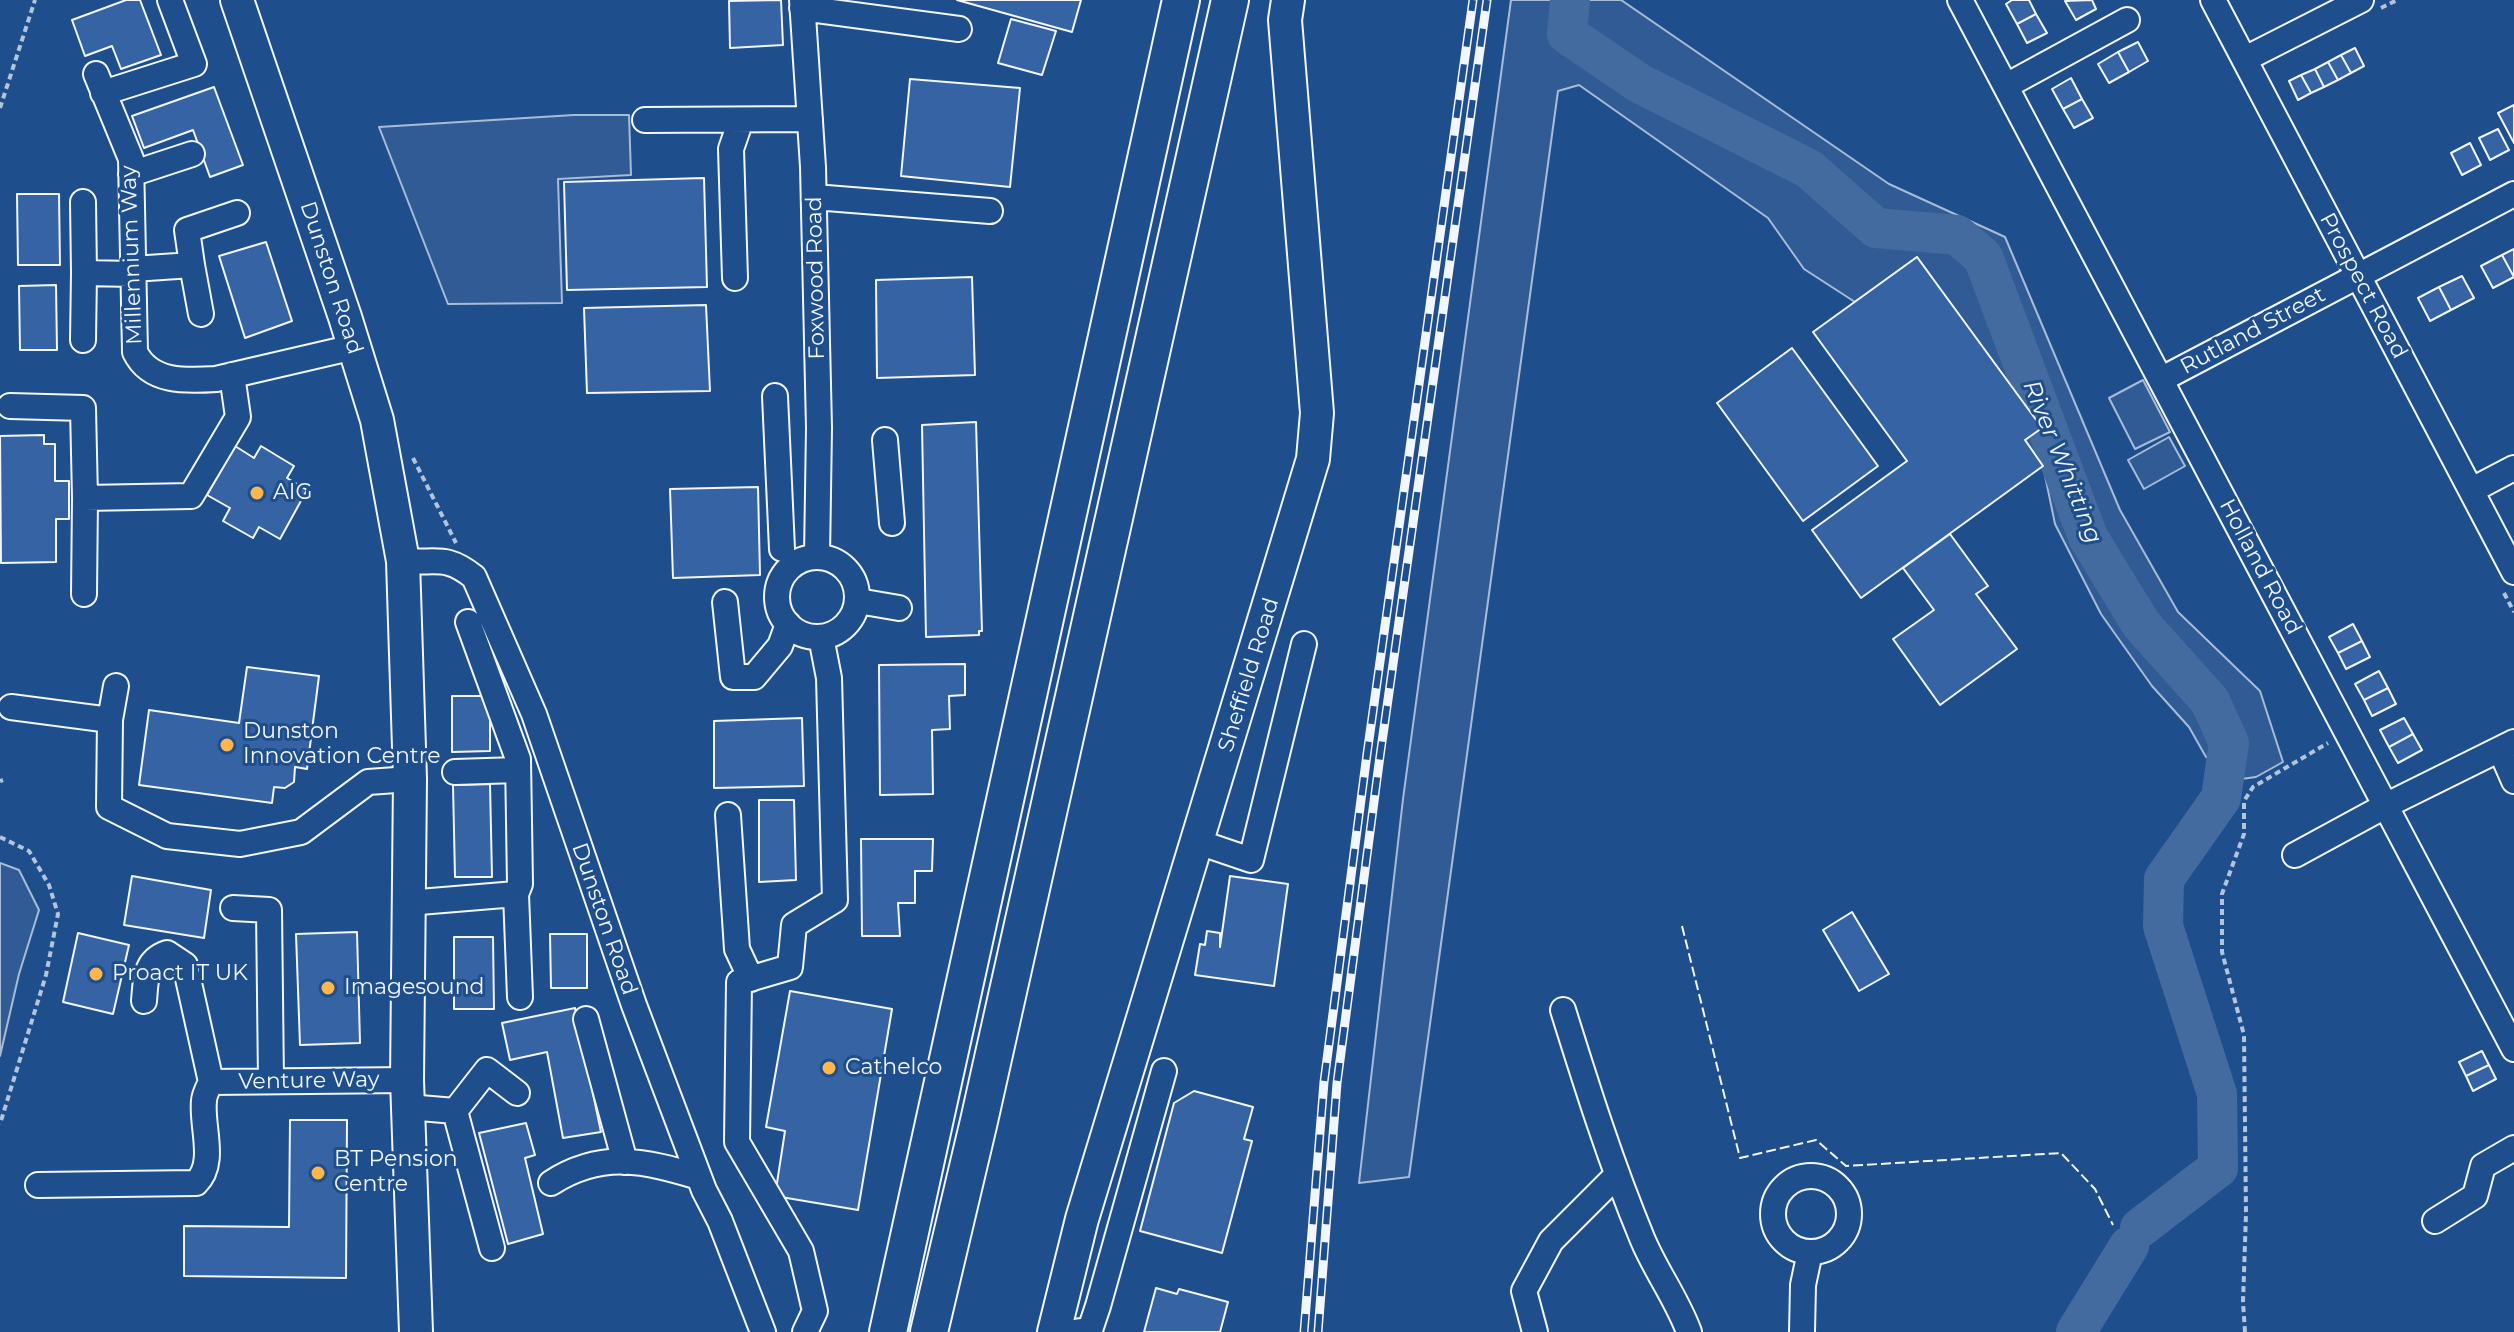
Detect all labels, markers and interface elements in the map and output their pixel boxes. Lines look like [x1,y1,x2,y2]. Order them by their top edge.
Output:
street label: Millennium Way [116,165,148,345]
street label: Foxwood Road [801,196,831,360]
street label: Dunston Road [294,198,368,358]
street label: Prospect Road [2313,209,2413,363]
street label: Rutland Street [2176,282,2330,380]
water label: River Whitting [2016,376,2108,548]
place label: AIG [273,480,312,506]
marker: AIG [248,484,266,502]
street label: Holland Road [2213,495,2307,639]
street label: Sheffield Road [1213,595,1285,755]
place label: Dunston Innovation Centre [243,719,441,770]
marker: Dunston Innovation Centre [218,736,236,754]
street label: Dunston Road [566,840,642,998]
place label: Proact IT UK [112,961,248,987]
marker: Proact IT UK [87,965,105,983]
place label: Imagesound [344,975,484,1001]
marker: Imagesound [319,979,337,997]
place label: Cathelco [845,1055,942,1081]
marker: Cathelco [820,1059,838,1077]
street label: Venture Way [238,1067,380,1095]
place label: BT Pension Centre [334,1147,458,1198]
marker: BT Pension Centre [309,1164,327,1182]

